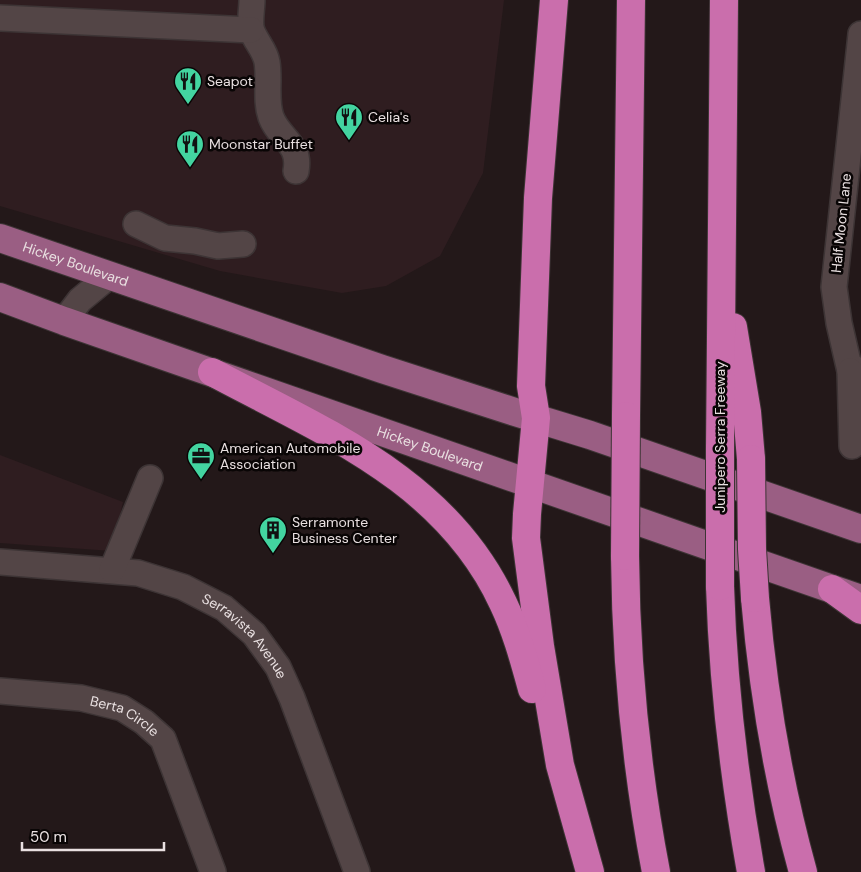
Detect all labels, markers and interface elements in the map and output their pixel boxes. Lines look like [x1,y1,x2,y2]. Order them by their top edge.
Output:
restaurant icon: Seapot [173,66,203,105]
place label: Seapot [207,72,253,90]
restaurant icon: Celia's [334,102,364,141]
place label: Celia's [368,108,409,126]
restaurant icon: Moonstar Buffet [175,129,205,168]
place label: Moonstar Buffet [209,135,313,153]
street label: Half Moon Lane [827,172,855,274]
street label: Hickey Boulevard [20,237,131,290]
street label: Junipero Serra Freeway [711,361,729,513]
street label: Hickey Boulevard [375,422,485,475]
place label: American Automobile Association [220,439,360,473]
office icon: American Automobile Association [186,441,216,480]
place label: Serramonte Business Center [292,513,397,547]
building icon: Serramonte Business Center [258,515,288,554]
street label: Serravista Avenue [199,589,291,681]
street label: Berta Circle [88,692,163,740]
scale bar [22,820,165,852]
text: 50 m [30,827,67,847]

